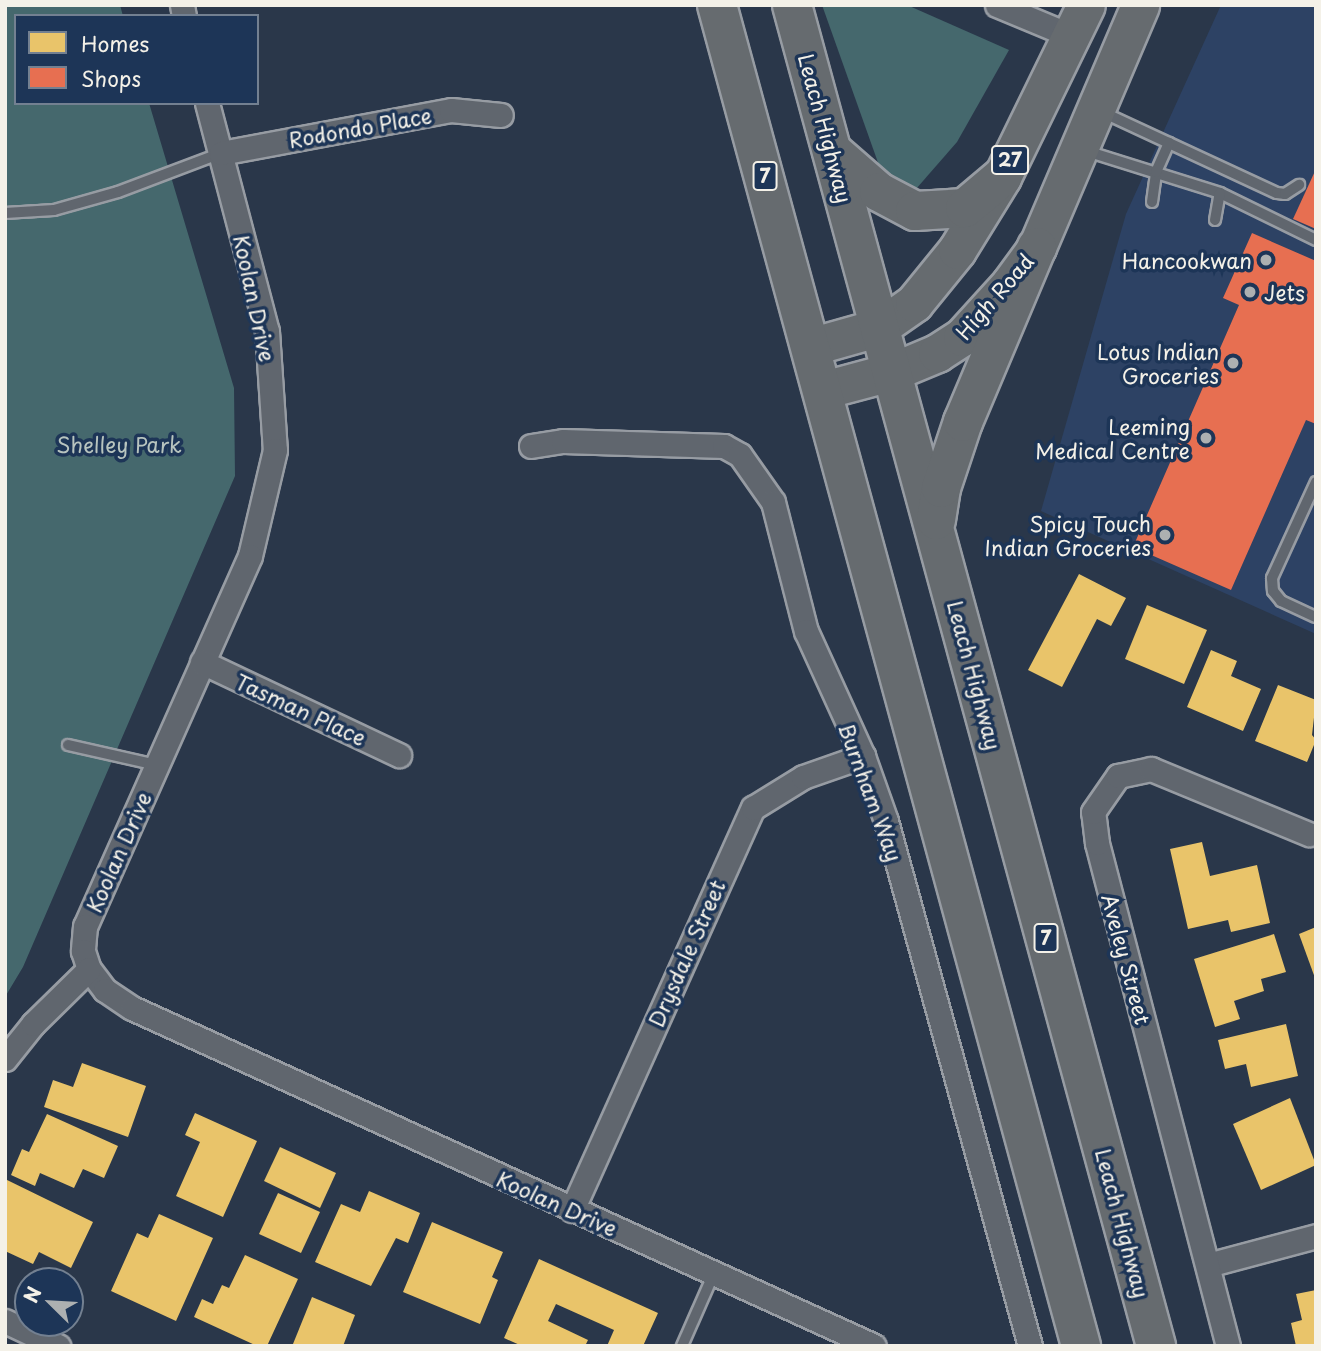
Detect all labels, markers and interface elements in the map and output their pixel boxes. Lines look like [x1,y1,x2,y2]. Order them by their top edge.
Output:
legend [14,14,259,105]
text: Homes [81,27,149,59]
street label: Leach Highway [794,51,858,205]
text: Shops [81,62,141,94]
street label: Rodondo Place [286,102,434,152]
road number: 27 [991,144,1029,176]
road number: 7 [751,160,779,192]
street label: Koolan Drive [229,232,281,364]
place label: Hancookwan [1122,247,1252,273]
street label: High Road [950,248,1038,344]
marker: Hancookwan [1258,252,1274,268]
place label: Jets [1264,279,1305,305]
marker: Jets [1242,284,1258,300]
place label: Lotus Indian Groceries [1095,338,1219,388]
marker: Lotus Indian Groceries [1225,355,1241,371]
place label: Leeming Medical Centre [1036,413,1190,463]
marker: Leeming Medical Centre [1196,428,1216,448]
park label: Shelley Park [56,431,182,457]
place label: Spicy Touch Indian Groceries [984,510,1151,560]
marker: Spicy Touch Indian Groceries [1157,527,1173,543]
street label: Leach Highway [943,598,1007,752]
street label: Tasman Place [232,668,370,750]
street label: Burnham Way [834,719,908,865]
street label: Koolan Drive [80,788,156,916]
street label: Drysdale Street [642,875,730,1031]
street label: Aveley Street [1097,890,1157,1028]
road number: 7 [1032,922,1060,954]
street label: Leach Highway [1091,1146,1155,1300]
street label: Koolan Drive [493,1165,621,1241]
north arrow [14,1267,84,1337]
text: N [16,1282,47,1307]

